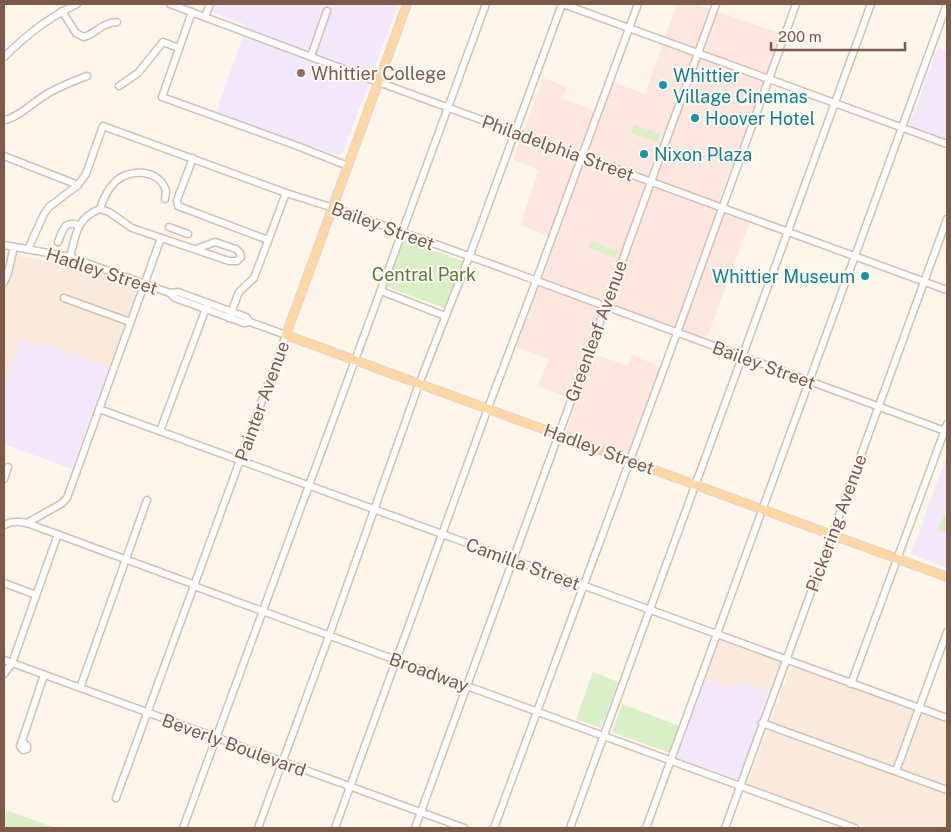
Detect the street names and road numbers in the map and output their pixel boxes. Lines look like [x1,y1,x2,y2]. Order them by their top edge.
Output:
street label: Philadelphia Street [479,111,637,185]
street label: Bailey Street [329,198,437,254]
street label: Hadley Street [44,243,160,299]
street label: Greenleaf Avenue [561,257,631,405]
street label: Bailey Street [710,337,818,393]
street label: Painter Avenue [231,338,293,464]
street label: Hadley Street [541,419,657,479]
street label: Pickering Avenue [801,451,871,595]
street label: Camilla Street [463,534,583,594]
street label: Broadway [386,648,472,696]
street label: Beverly Boulevard [159,709,309,781]

